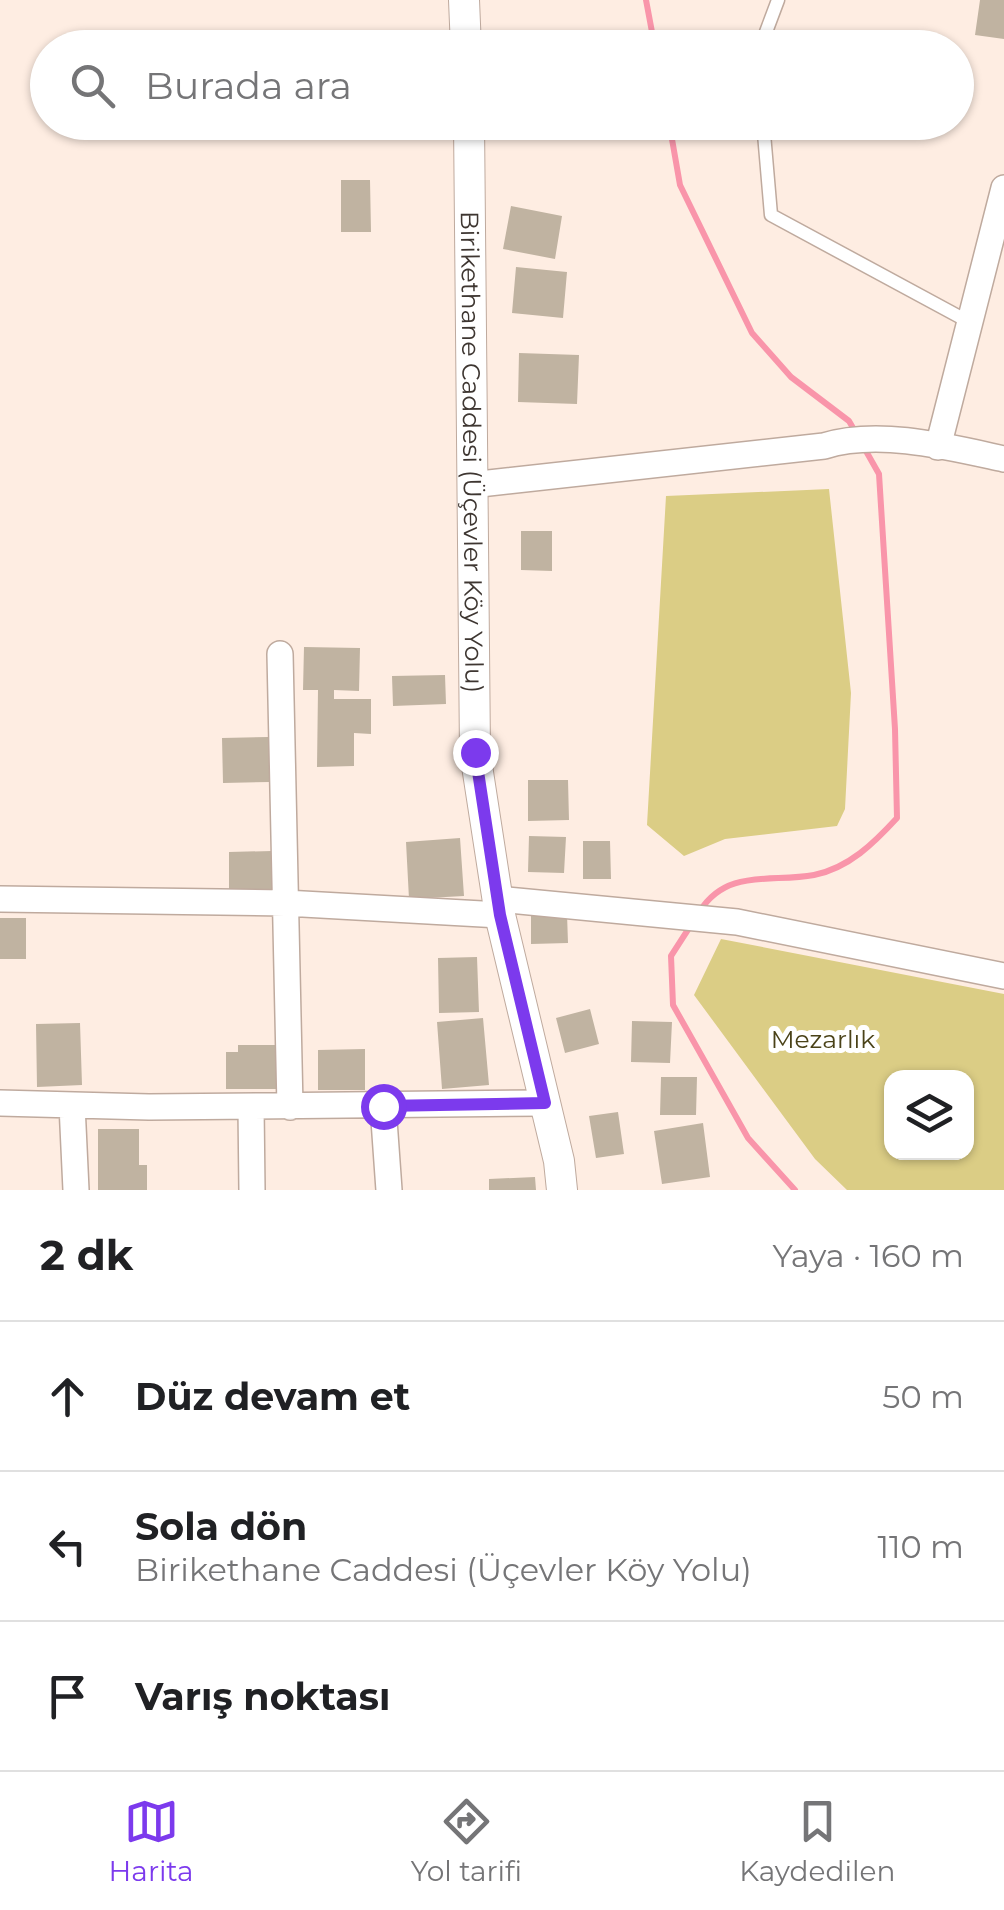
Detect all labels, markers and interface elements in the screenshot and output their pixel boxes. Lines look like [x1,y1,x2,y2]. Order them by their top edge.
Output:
search box [30,30,974,140]
icon: search [65,58,120,113]
text: Burada ara [145,62,352,109]
street label: Birikethane Caddesi (Üçevler Köy Yolu) [455,211,489,693]
route end [453,730,499,776]
park label: Mezarlık [771,1024,875,1054]
map controls [884,1070,974,1160]
button: layers [884,1070,974,1160]
route start [361,1084,407,1130]
text: 2 dk [40,1229,133,1281]
text: Yaya · 160 m [773,1236,964,1275]
icon: ahead [40,1369,95,1424]
text: Düz devam et [135,1373,410,1420]
text: 50 m [882,1377,964,1416]
text: Sola dön [135,1503,307,1550]
icon: left [40,1519,95,1574]
text: 110 m [877,1527,964,1566]
text: Birikethane Caddesi (Üçevler Köy Yolu) [135,1550,752,1589]
icon: arrive [40,1669,95,1724]
text: Varış noktası [135,1673,390,1720]
tab: Harita [109,1794,194,1888]
tab: Yol tarifi [411,1794,522,1888]
tab: Kaydedilen [739,1794,895,1888]

